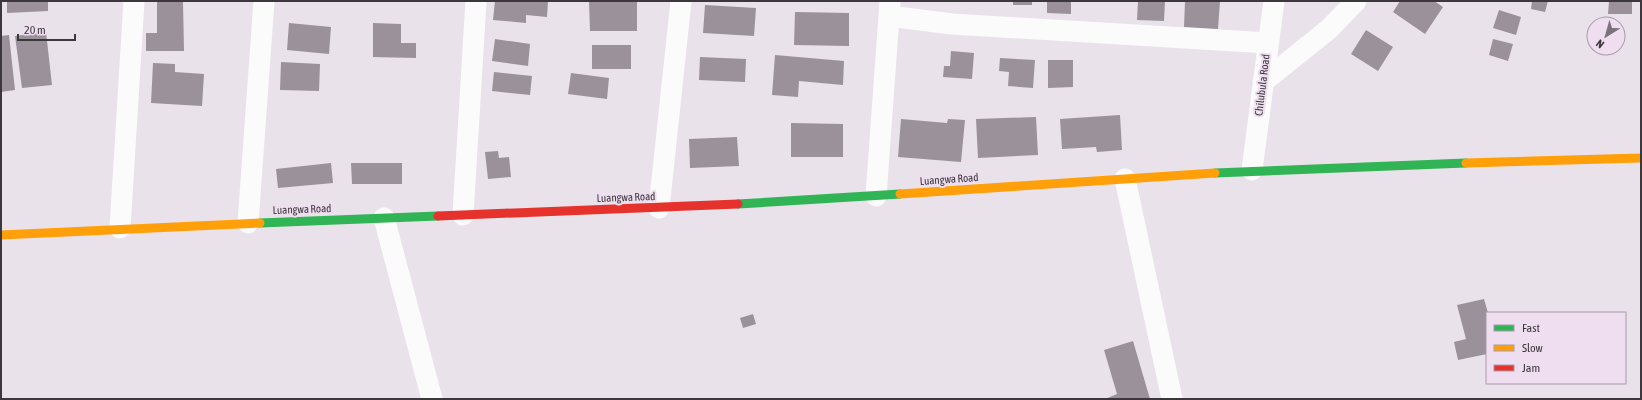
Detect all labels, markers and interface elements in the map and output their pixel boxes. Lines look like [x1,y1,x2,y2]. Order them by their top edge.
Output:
scale bar [18,16,75,42]
north arrow [1586,16,1626,56]
text: 20 m [24,23,46,37]
text: N [1594,37,1606,51]
street label: Chilubula Road [1252,53,1272,117]
street label: Luangwa Road [919,171,979,187]
street label: Luangwa Road [596,190,656,204]
street label: Luangwa Road [272,202,332,216]
legend [1486,312,1626,384]
text: Fast [1522,321,1540,335]
text: Slow [1522,341,1543,355]
text: Jam [1522,361,1540,375]

